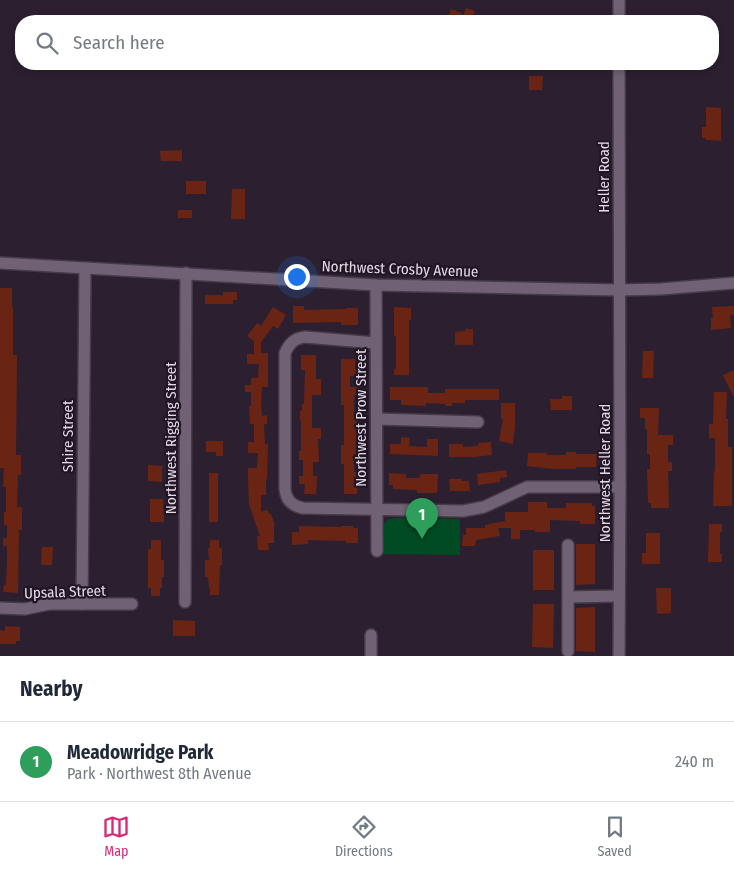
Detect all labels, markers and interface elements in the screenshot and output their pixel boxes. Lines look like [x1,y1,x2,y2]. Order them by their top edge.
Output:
search box [15,15,719,70]
icon: search [33,29,61,57]
text: Search here [73,31,165,54]
street label: Heller Road [595,141,613,213]
street label: Northwest Crosby Avenue [321,257,479,281]
your location [284,264,310,290]
street label: Northwest Prow Street [352,349,370,487]
street label: Northwest Rigging Street [162,362,180,514]
street label: Shire Street [59,400,77,472]
street label: Northwest Heller Road [596,404,614,542]
pin: 1 [406,498,438,539]
street label: Upsala Street [24,582,106,602]
text: Nearby [20,676,82,702]
text: Meadowridge Park [67,741,214,764]
text: 1 [33,752,39,771]
text: 240 m [675,752,714,771]
text: Park · Northwest 8th Avenue [67,764,251,783]
tab: Map [102,813,130,860]
tab: Directions [335,813,393,860]
tab: Saved [597,813,632,860]

